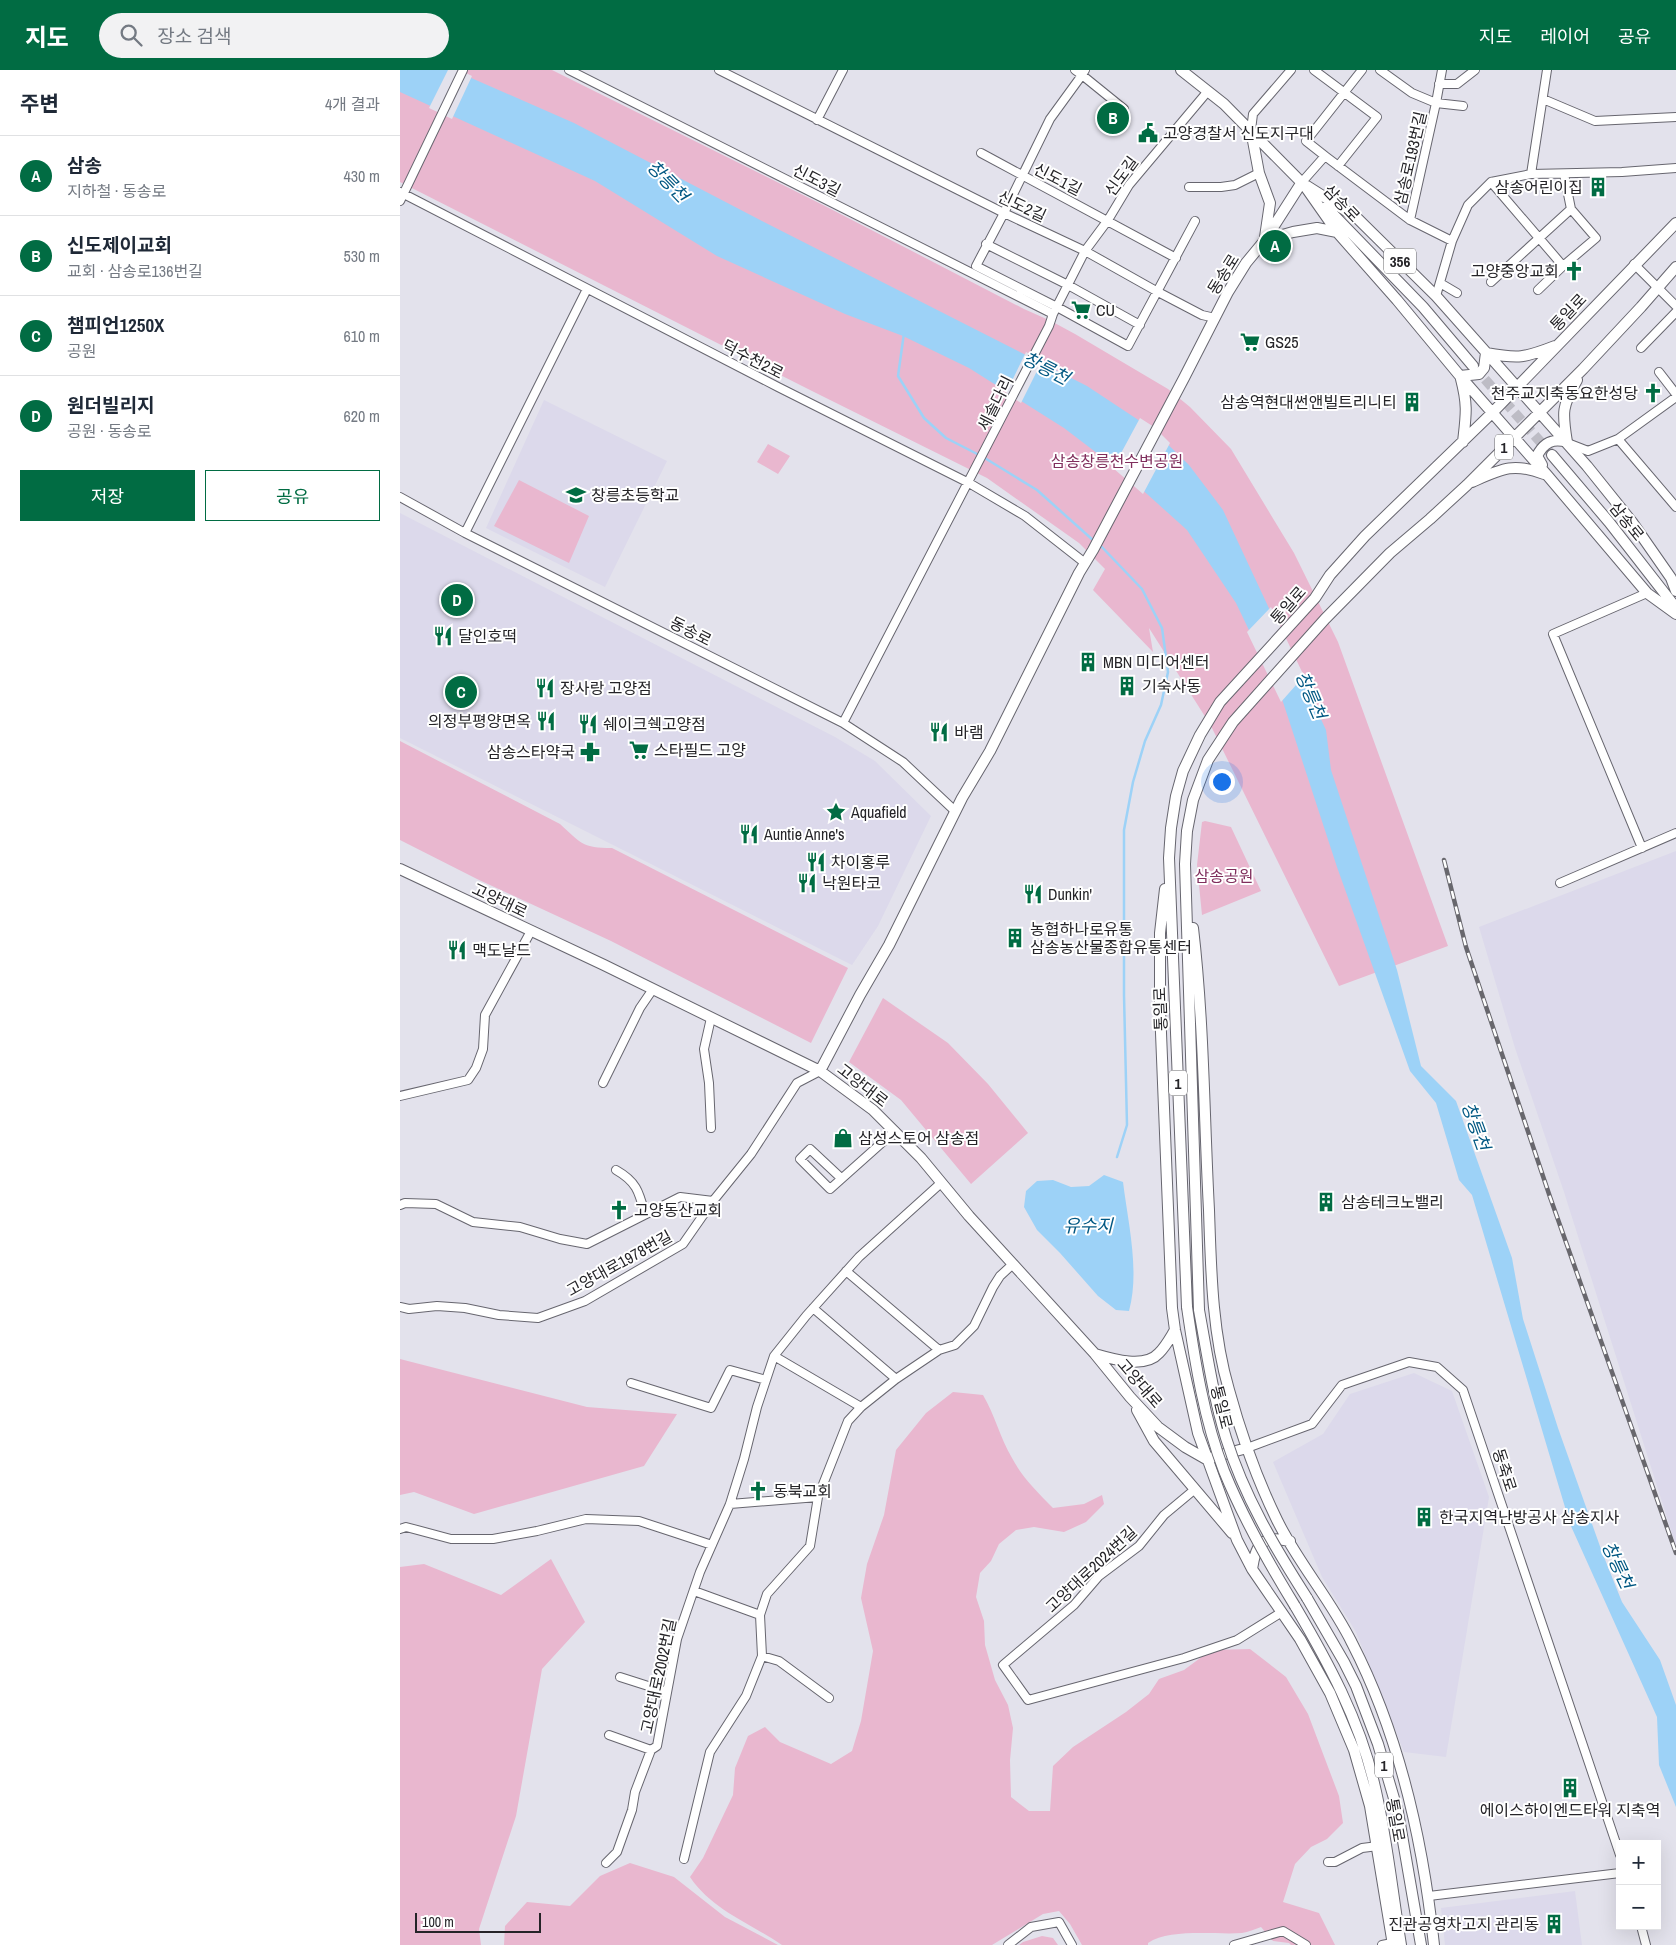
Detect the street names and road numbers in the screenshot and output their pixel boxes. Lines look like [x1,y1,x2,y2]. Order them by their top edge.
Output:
street label: 삼송로193번길 [1389,109,1431,207]
street label: 신도길 [1099,152,1143,200]
street label: 신도1길 [1030,158,1086,200]
street label: 신도3길 [789,159,845,201]
street label: 삼송로 [1319,179,1365,227]
street label: 신도2길 [994,185,1050,227]
road number: 356 [1384,248,1416,274]
street label: 동송로 [1202,249,1244,299]
street label: 통일로 [1545,288,1591,336]
street label: 덕수천2로 [719,334,788,384]
street label: 세솔다리 [972,372,1018,434]
road number: 1 [1495,434,1513,460]
street label: 삼송로 [1605,497,1650,545]
street label: 통일로 [1265,581,1311,629]
street label: 동송로 [666,611,716,651]
street label: 고양대로 [469,878,532,923]
street label: 통일로 [1148,986,1172,1031]
street label: 고양대로 [833,1058,893,1112]
road number: 1 [1169,1070,1187,1096]
street label: 고양대로1978번길 [562,1225,676,1301]
street label: 고양대로 [1112,1354,1168,1413]
street label: 통일로 [1206,1383,1238,1431]
street label: 동축로 [1488,1446,1522,1495]
street label: 고양대로2024번길 [1041,1521,1141,1617]
street label: 고양대로2002번길 [635,1616,681,1736]
road number: 1 [1375,1752,1393,1778]
street label: 통일로 [1381,1796,1411,1844]

